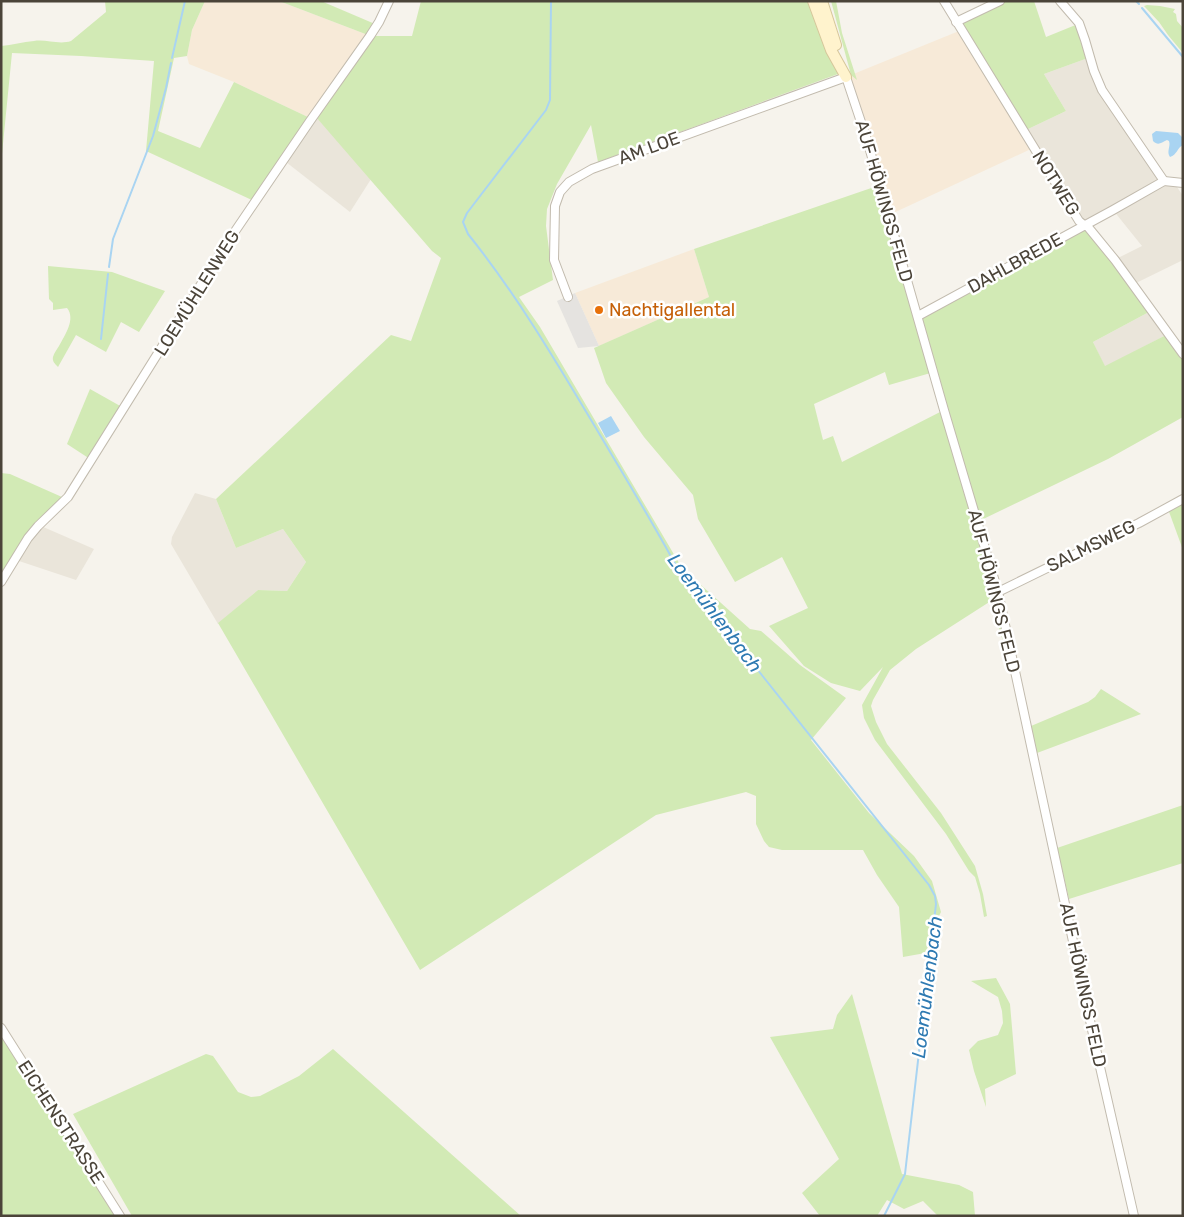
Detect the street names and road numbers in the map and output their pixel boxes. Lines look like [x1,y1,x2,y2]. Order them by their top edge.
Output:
street label: AUF HÖWINGS FELD [850,117,918,285]
street label: AM LOE [615,127,683,169]
street label: NOTWEG [1028,147,1084,219]
street label: LOEMÜHLENWEG [150,226,244,360]
street label: DAHLBREDE [964,228,1066,298]
street label: AUF HÖWINGS FELD [963,507,1025,675]
street label: SALMSWEG [1043,515,1139,577]
street label: AUF HÖWINGS FELD [1055,901,1111,1069]
street label: EICHENSTRASSE [13,1056,109,1188]

